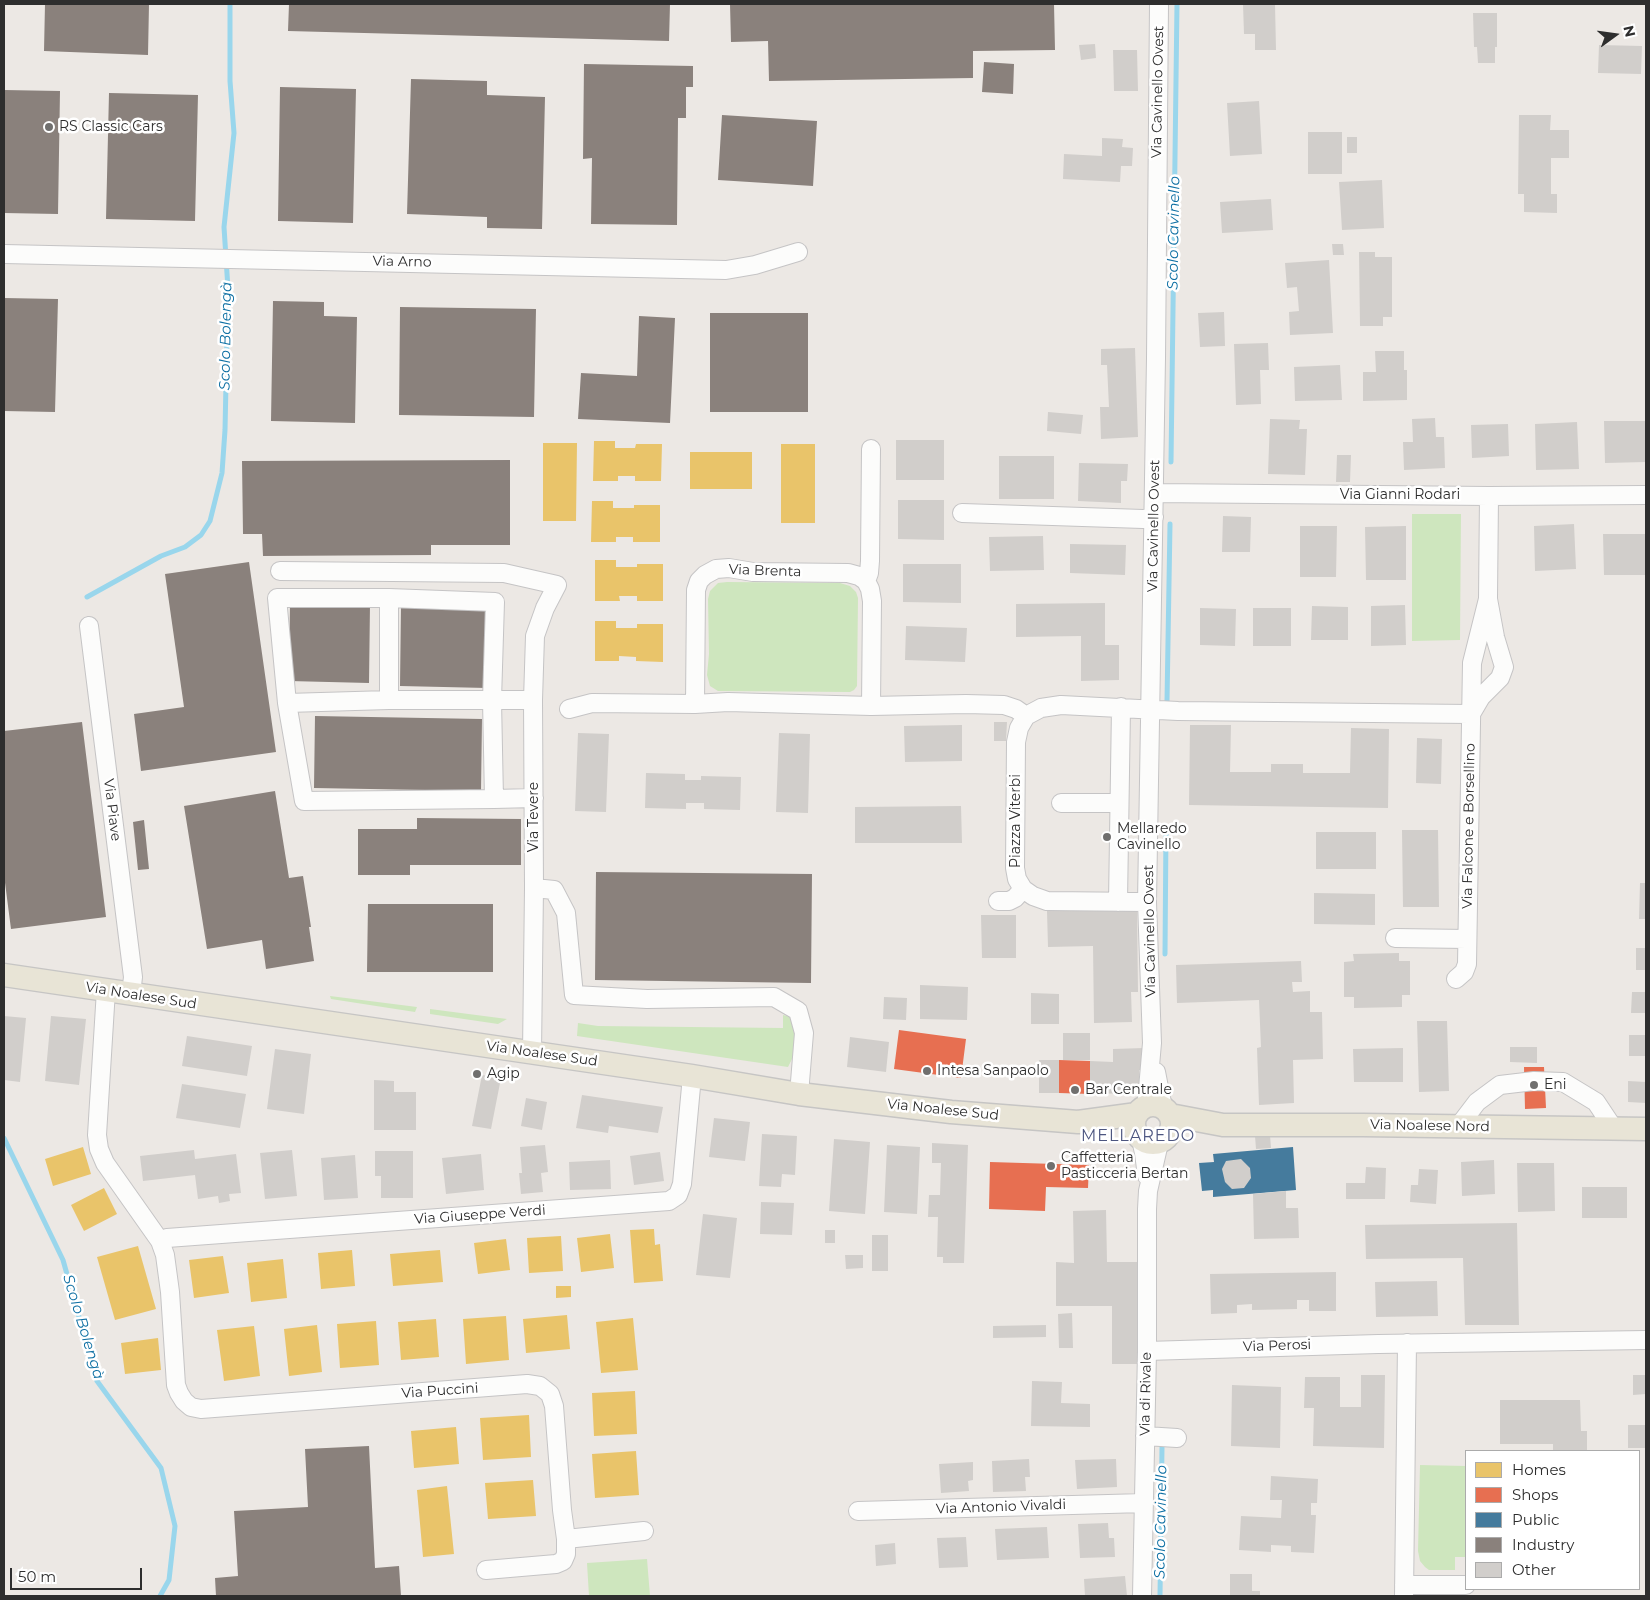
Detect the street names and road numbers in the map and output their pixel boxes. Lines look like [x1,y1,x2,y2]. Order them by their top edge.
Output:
street label: Via Cavinello Ovest [1148,26,1168,158]
street label: Via Arno [372,253,432,271]
street label: Via Cavinello Ovest [1144,460,1164,592]
street label: Via Gianni Rodari [1340,487,1460,503]
street label: Via Brenta [728,561,802,581]
street label: Via Falcone e Borsellino [1459,743,1479,909]
street label: Piazza Viterbi [1008,774,1024,868]
street label: Via Piave [100,778,124,842]
street label: Via Tevere [526,782,542,852]
street label: Via Cavinello Ovest [1140,865,1160,997]
street label: Via Noalese Sud [84,979,198,1013]
street label: Via Noalese Sud [485,1038,599,1070]
street label: Via Noalese Sud [886,1096,1000,1124]
street label: Via Noalese Nord [1370,1117,1490,1135]
street label: Via Giuseppe Verdi [414,1202,546,1228]
street label: Via Perosi [1243,1336,1311,1356]
street label: Via di Rivale [1137,1352,1155,1436]
street label: Via Puccini [401,1380,479,1402]
street label: Via Antonio Vivaldi [936,1496,1066,1518]

